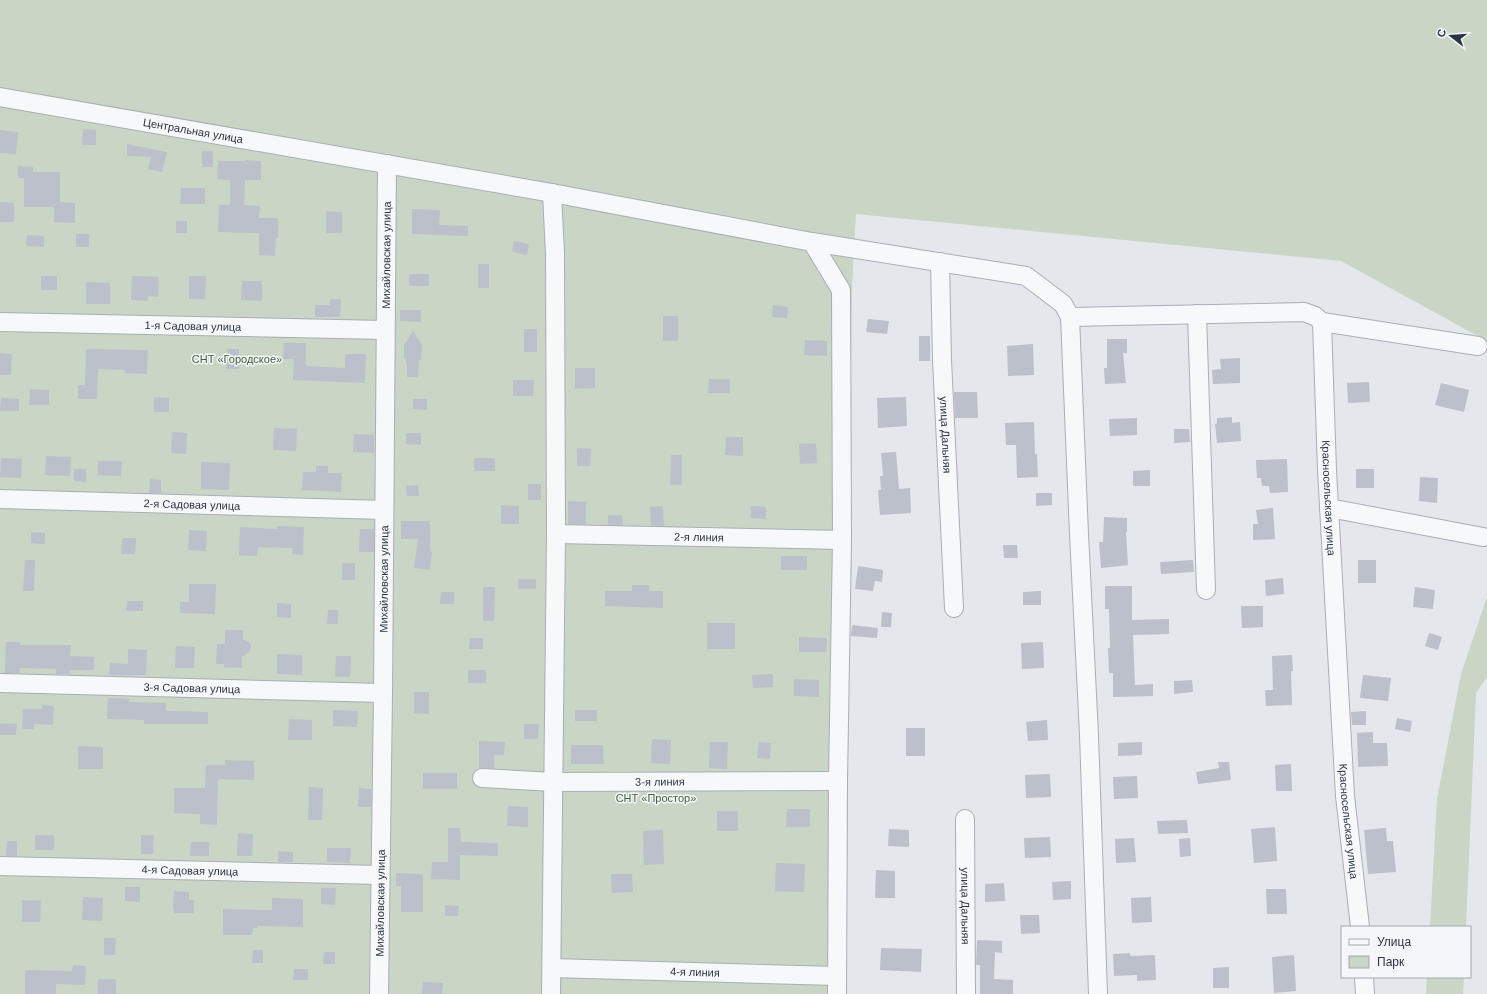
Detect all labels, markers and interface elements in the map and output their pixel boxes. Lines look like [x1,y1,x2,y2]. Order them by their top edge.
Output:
north arrow [1431,16,1471,56]
text: С [1435,27,1448,39]
street label: Центральная улица [142,116,245,145]
street label: Михайловская улица [380,200,393,309]
street label: 1-я Садовая улица [144,319,242,333]
park label: СНТ «Городское» [192,353,282,365]
street label: улица Дальняя [938,396,953,474]
street label: Красносельская улица [1320,440,1338,557]
street label: 2-я Садовая улица [143,497,241,512]
street label: Михайловская улица [377,524,390,633]
street label: 2-я линия [674,530,724,544]
street label: 3-я Садовая улица [143,681,241,695]
street label: Красносельская улица [1337,763,1361,880]
street label: 3-я линия [635,776,685,788]
park label: СНТ «Простор» [616,792,696,804]
street label: Михайловская улица [373,848,387,957]
street label: 4-я Садовая улица [141,863,239,878]
street label: улица Дальняя [959,867,972,945]
legend [1341,926,1471,978]
text: Улица [1377,935,1411,949]
text: Парк [1377,955,1405,969]
street label: 4-я линия [670,965,720,979]

